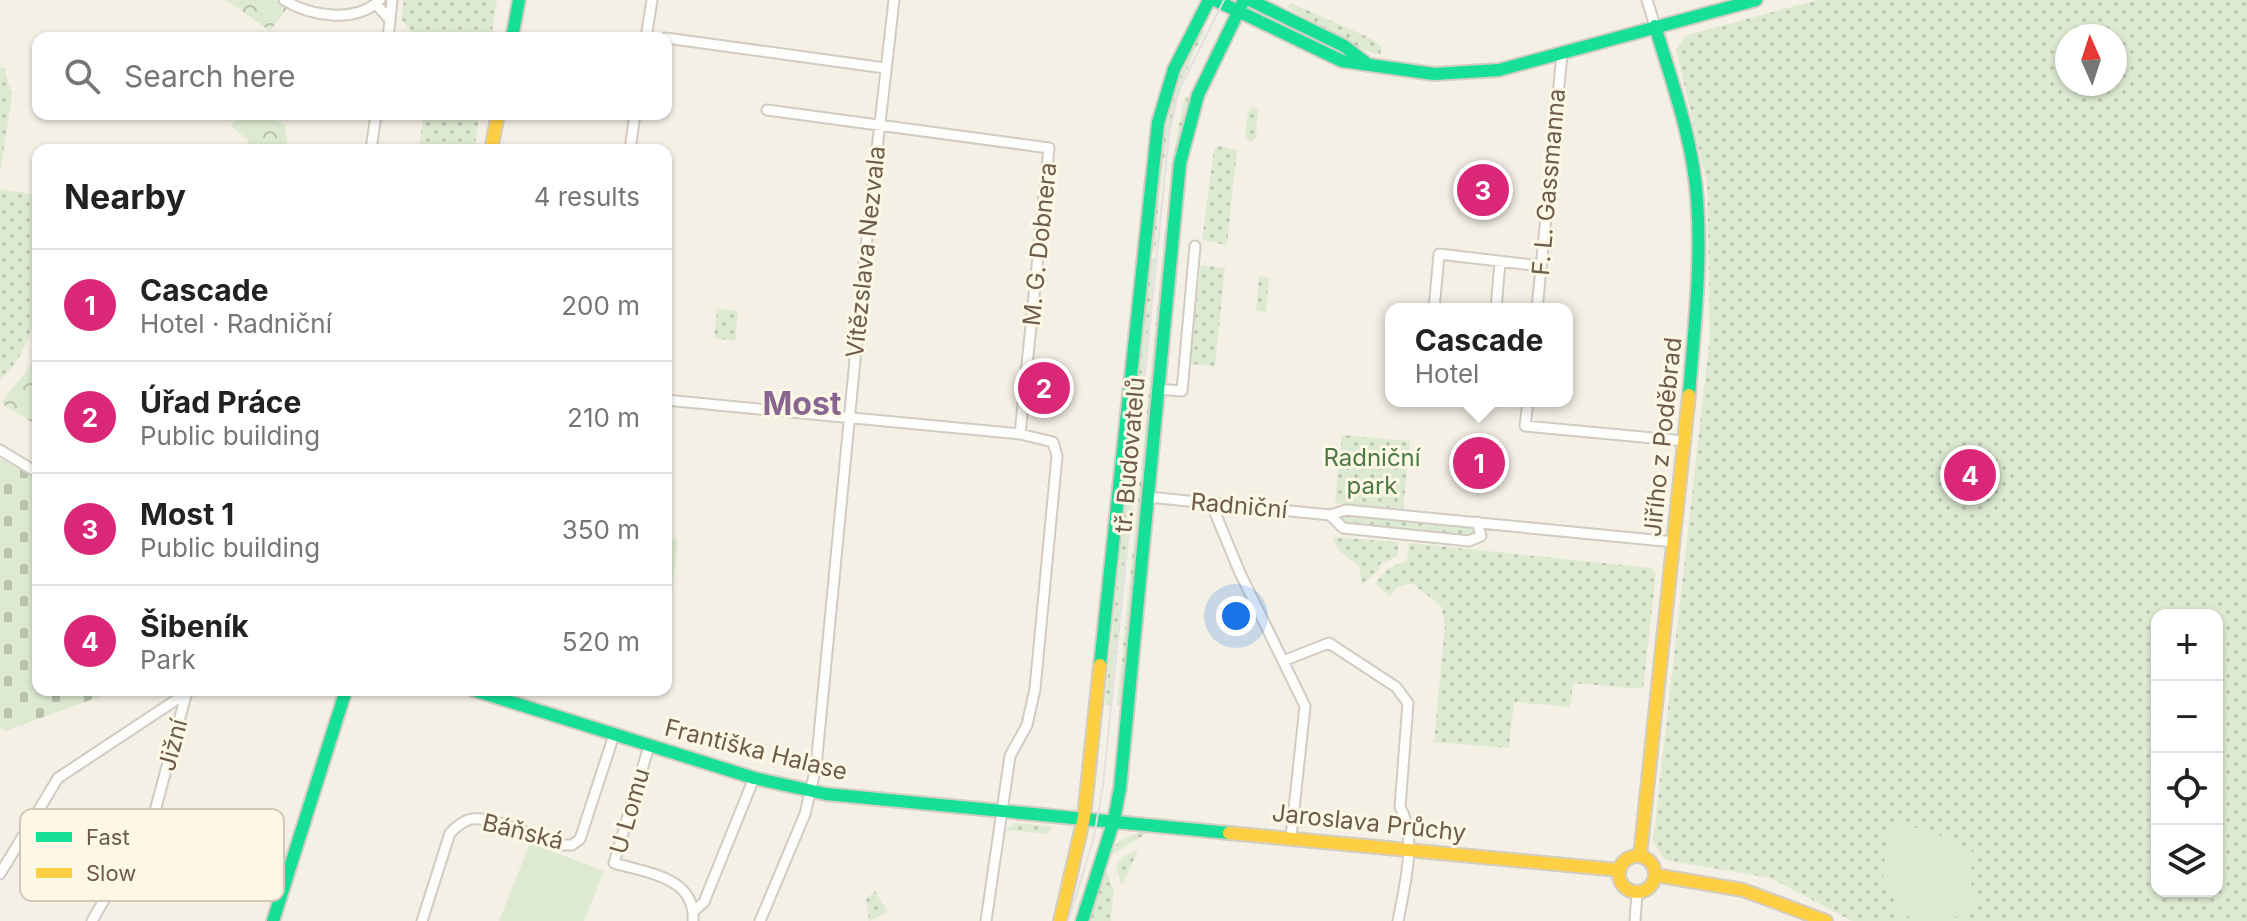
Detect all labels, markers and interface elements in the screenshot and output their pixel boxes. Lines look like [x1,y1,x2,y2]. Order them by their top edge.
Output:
north arrow [2055,24,2127,96]
search box [32,32,672,120]
icon: search [60,54,104,98]
text: Search here [124,58,296,94]
street label: F. L. Gassmanna [1526,87,1571,277]
street label: Vítězslava Nezvala [840,144,891,359]
pin: 3 [1457,160,1509,220]
street label: M. G. Dobnera [1017,161,1062,327]
text: Nearby [64,176,186,217]
text: 4 results [534,181,640,212]
text: Cascade [140,272,269,308]
text: 1 [84,290,96,321]
text: 200 m [561,290,640,321]
popup [1385,303,1573,407]
text: Hotel · Radniční [140,308,332,339]
text: Cascade [1415,322,1543,358]
street label: Jiřího z Poděbrad [1638,336,1687,538]
pin: 2 [1018,358,1070,418]
text: Hotel [1415,358,1479,389]
street label: tř. Budovatelů [1108,376,1151,534]
text: Úřad Práce [140,384,301,420]
district label: Most [762,384,842,423]
text: 2 [82,402,98,433]
text: 210 m [567,402,640,433]
text: Public building [140,420,320,451]
pin: 1 [1453,433,1505,493]
park label: Radniční park [1323,443,1421,500]
pin: 4 [1944,445,1996,505]
street label: Radniční [1189,487,1289,524]
text: Most 1 [140,496,234,532]
text: 3 [82,514,98,545]
text: 350 m [562,514,640,545]
text: Public building [140,532,320,563]
your location [1216,596,1256,636]
text: Šibeník [140,608,249,644]
map controls [2151,609,2223,897]
button: + [2151,609,2223,681]
text: 4 [81,626,99,657]
text: 520 m [562,626,640,657]
text: Park [140,644,196,675]
button: − [2151,681,2223,753]
street label: Františka Halase [662,713,850,786]
street label: Jižní [152,715,193,774]
button: locate [2151,753,2223,825]
street label: U Lomu [603,765,656,857]
street label: Jaroslava Průchy [1271,798,1468,847]
street label: Báňská [479,807,567,856]
legend [20,809,284,901]
text: Fast [86,824,130,850]
button: layers [2151,825,2223,897]
text: Slow [86,860,136,886]

